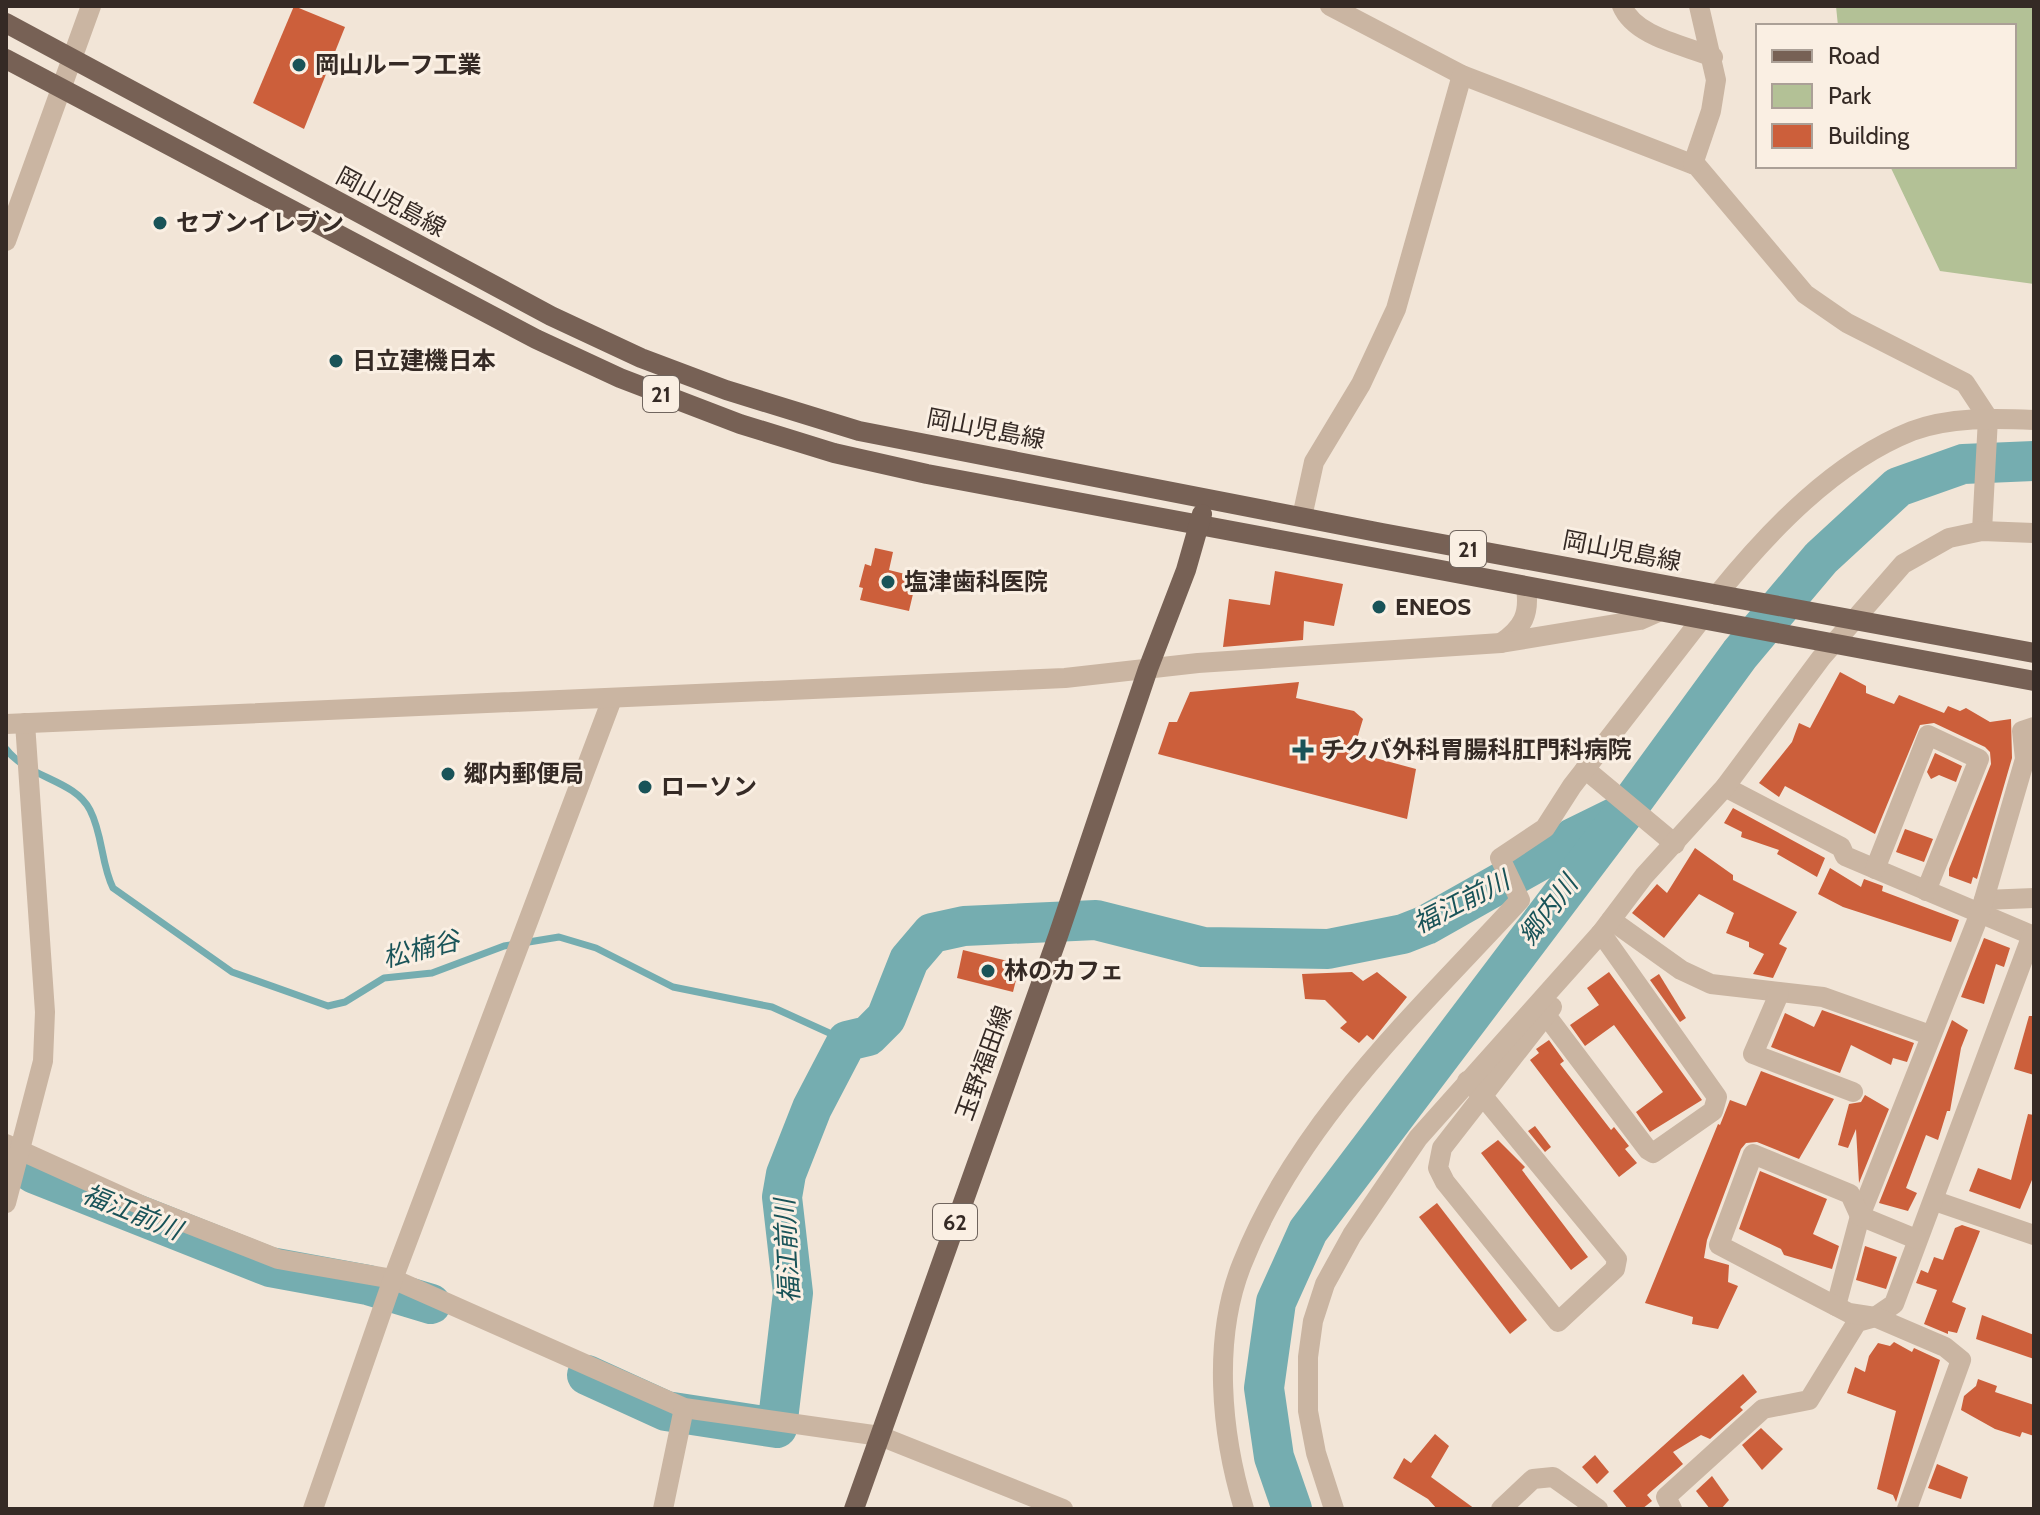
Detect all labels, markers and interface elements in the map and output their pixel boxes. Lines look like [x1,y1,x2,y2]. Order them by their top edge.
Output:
legend [1756,24,2016,168]
text: Road [1828,41,1880,70]
place label: 岡山ルーフ工業 [315,50,482,79]
marker: 岡山ルーフ工業 [290,56,308,74]
text: Park [1828,81,1871,110]
text: Building [1828,121,1910,150]
street label: 岡山児島線 [331,161,451,243]
place label: セブンイレブン [176,208,344,237]
marker: セブンイレブン [151,214,169,232]
place label: 日立建機日本 [352,346,496,375]
marker: 日立建機日本 [327,352,345,370]
road number: 21 [643,376,679,412]
street label: 岡山児島線 [924,403,1048,454]
street label: 岡山児島線 [1560,525,1684,576]
road number: 21 [1450,531,1486,567]
place label: 塩津歯科医院 [904,567,1048,596]
marker: 塩津歯科医院 [879,573,897,591]
place label: ENEOS [1395,592,1471,621]
marker: ENEOS [1370,598,1388,616]
place label: チクバ外科胃腸科肛門科病院 [1321,735,1632,764]
marker: チクバ外科胃腸科肛門科病院 [1292,739,1314,761]
place label: 郷内郵便局 [464,759,584,788]
marker: 郷内郵便局 [439,765,457,783]
place label: ローソン [661,772,757,801]
marker: ローソン [636,778,654,796]
water label: 福江前川 [1407,863,1517,940]
water label: 郷内川 [1512,867,1586,951]
water label: 松楠谷 [379,924,465,974]
place label: 林のカフェ [1004,956,1124,985]
marker: 林のカフェ [979,962,997,980]
street label: 玉野福田線 [949,1001,1018,1124]
water label: 福江前川 [78,1178,189,1247]
water label: 福江前川 [768,1195,806,1304]
road number: 62 [933,1204,977,1240]

